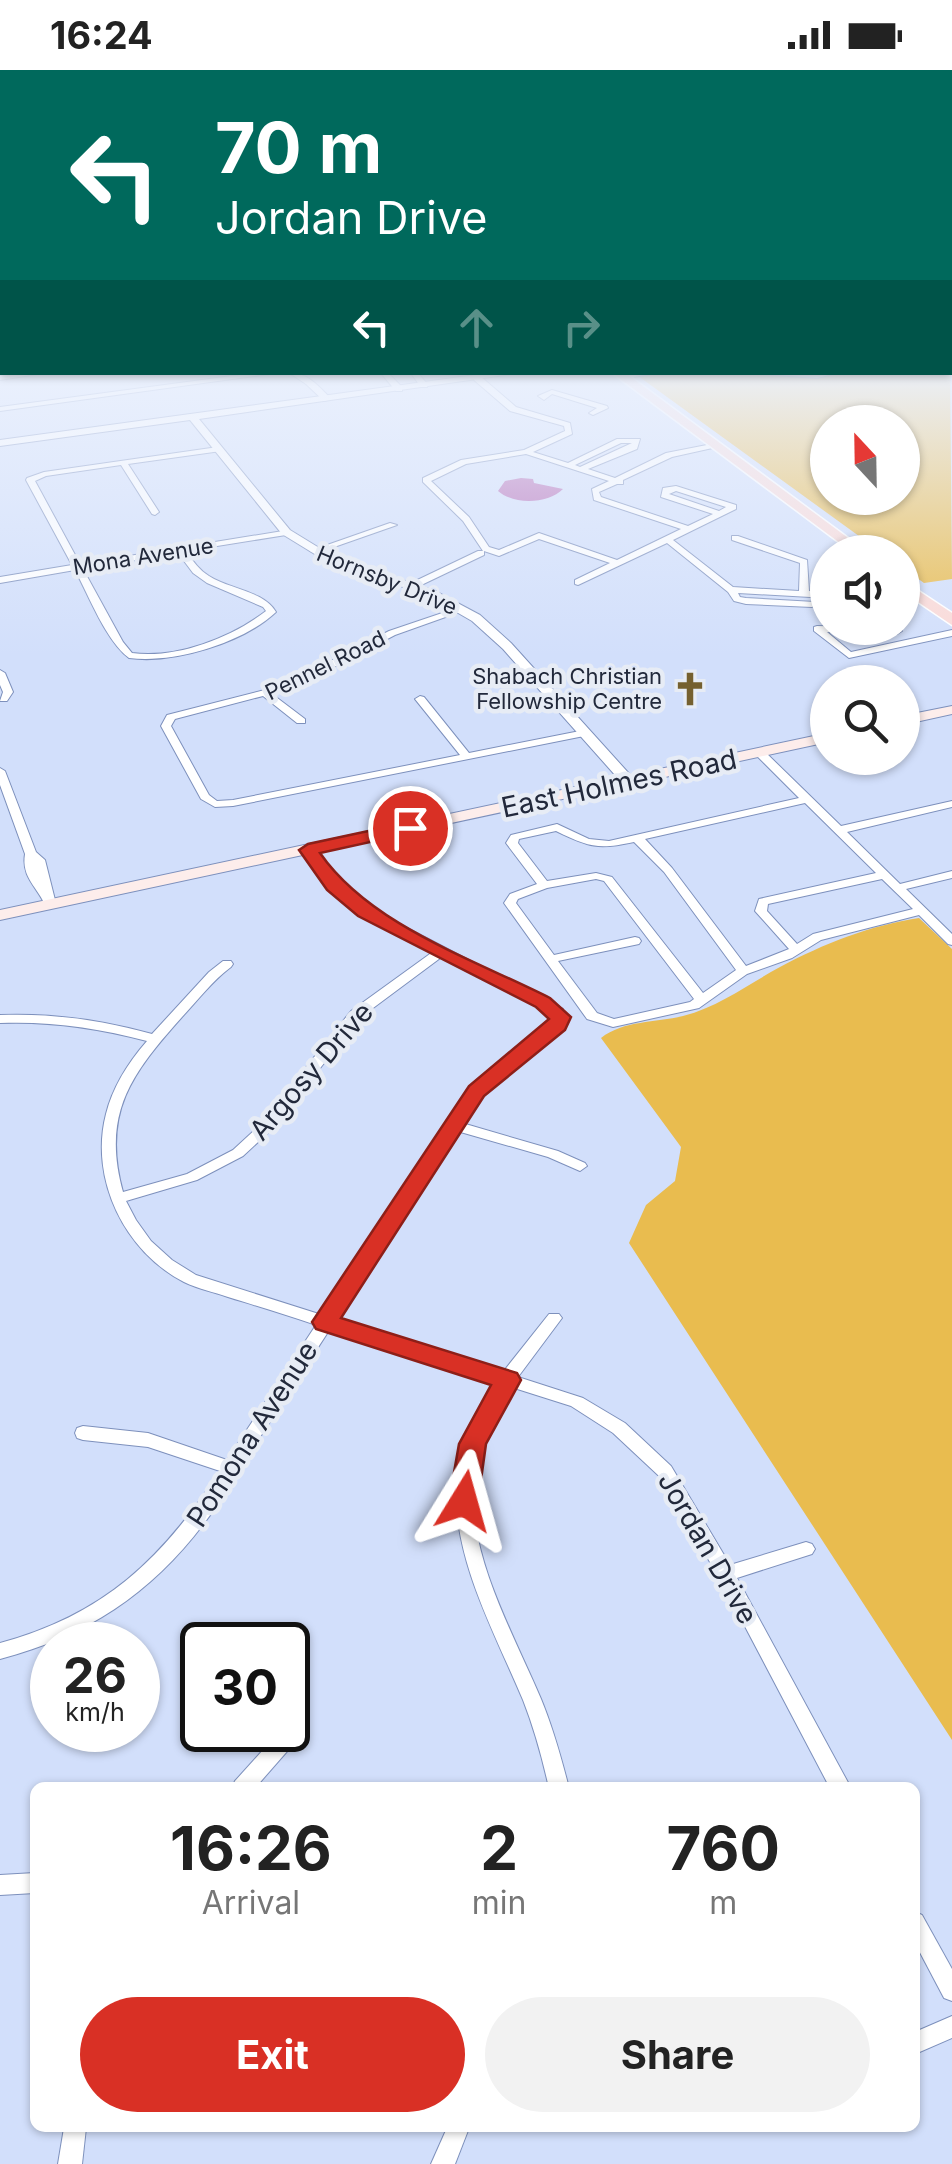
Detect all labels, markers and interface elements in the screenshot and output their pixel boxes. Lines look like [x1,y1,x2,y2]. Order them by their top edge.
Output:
text: 16:24 [50,12,153,58]
text: 70 m [215,105,382,190]
icon: left [50,110,180,240]
text: Jordan Drive [215,190,488,245]
icon: left [344,300,399,355]
icon: ahead [449,300,504,355]
icon: right [554,300,609,355]
north arrow [810,405,920,515]
map controls [810,405,920,775]
street label: Mona Avenue [71,532,215,580]
button: sound [810,535,920,645]
street label: Hornsby Drive [313,540,461,620]
street label: Pennel Road [261,625,389,705]
place label: Shabach Christian Fellowship Centre [472,663,662,714]
button: search [810,665,920,775]
church icon: Shabach Christian Fellowship Centre [671,670,709,708]
street label: East Holmes Road [498,741,740,825]
pin [368,786,453,871]
icon: arrive [383,801,438,856]
street label: Argosy Drive [242,995,380,1147]
street label: Pomona Avenue [179,1335,325,1533]
position arrow [412,1449,516,1553]
street label: Jordan Drive [651,1466,765,1630]
speed limit sign: 30 [180,1622,310,1752]
text: 26 [63,1645,127,1705]
text: km/h [65,1697,125,1727]
text: 16:26 [170,1812,332,1884]
text: 2 [480,1812,518,1884]
text: 760 [667,1812,780,1884]
text: Arrival [202,1883,300,1922]
text: min [472,1883,526,1922]
text: m [709,1883,737,1922]
button: Exit [80,1997,465,2112]
button: Share [485,1997,870,2112]

